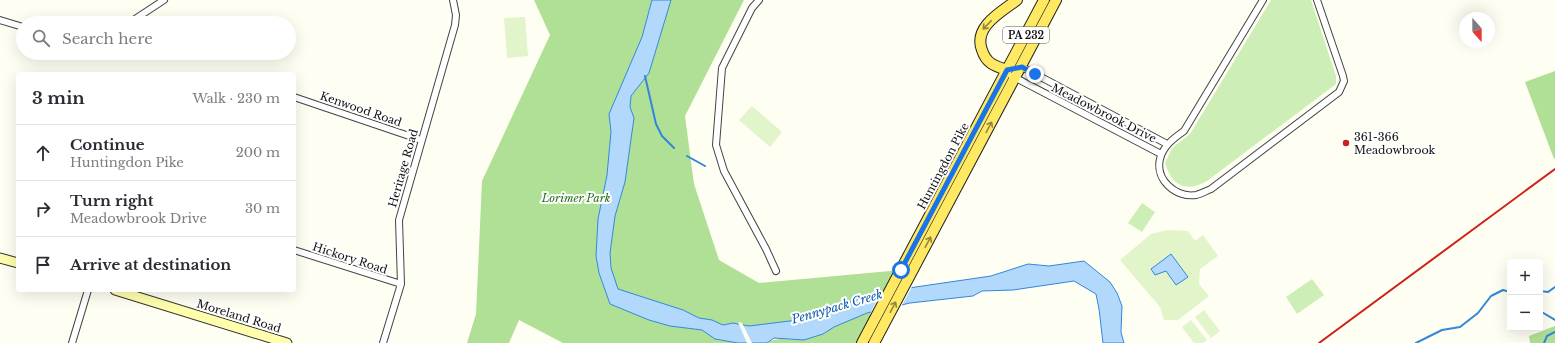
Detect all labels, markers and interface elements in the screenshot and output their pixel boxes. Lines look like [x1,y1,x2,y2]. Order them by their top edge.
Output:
north arrow [1459,12,1495,48]
search box [16,16,296,60]
one-way arrow [982,20,992,30]
icon: search [30,27,52,49]
road number: PA 232 [1003,27,1049,43]
text: Search here [62,29,153,48]
route end [1026,65,1044,83]
street label: Meadowbrook Drive [1049,80,1159,146]
text: 3 min [32,88,85,109]
street label: Kenwood Road [318,88,404,130]
text: Walk · 230 m [192,90,280,107]
street label: Huntingdon Pike [914,120,972,212]
one-way arrow [986,121,993,133]
street label: Heritage Road [385,127,421,209]
place label: 361-366 Meadowbrook [1354,130,1436,157]
text: Continue [70,135,145,154]
marker: 361-366 Meadowbrook [1341,138,1351,148]
icon: ahead [32,142,54,164]
text: 200 m [236,144,280,161]
text: Huntingdon Pike [70,154,184,171]
text: Turn right [70,191,153,210]
park label: Lorimer Park [541,191,611,205]
icon: right [32,198,54,220]
text: 30 m [245,200,280,217]
text: Meadowbrook Drive [70,210,207,227]
one-way arrow [925,236,932,248]
street label: Hickory Road [311,239,390,277]
icon: arrive [32,254,54,276]
text: Arrive at destination [70,255,231,274]
map controls [1507,259,1543,331]
button: + [1507,259,1543,295]
route start [892,261,910,279]
water label: Pennypack Creek [789,286,884,327]
button: − [1507,295,1543,331]
street label: Moreland Road [195,297,283,336]
one-way arrow [890,301,897,313]

